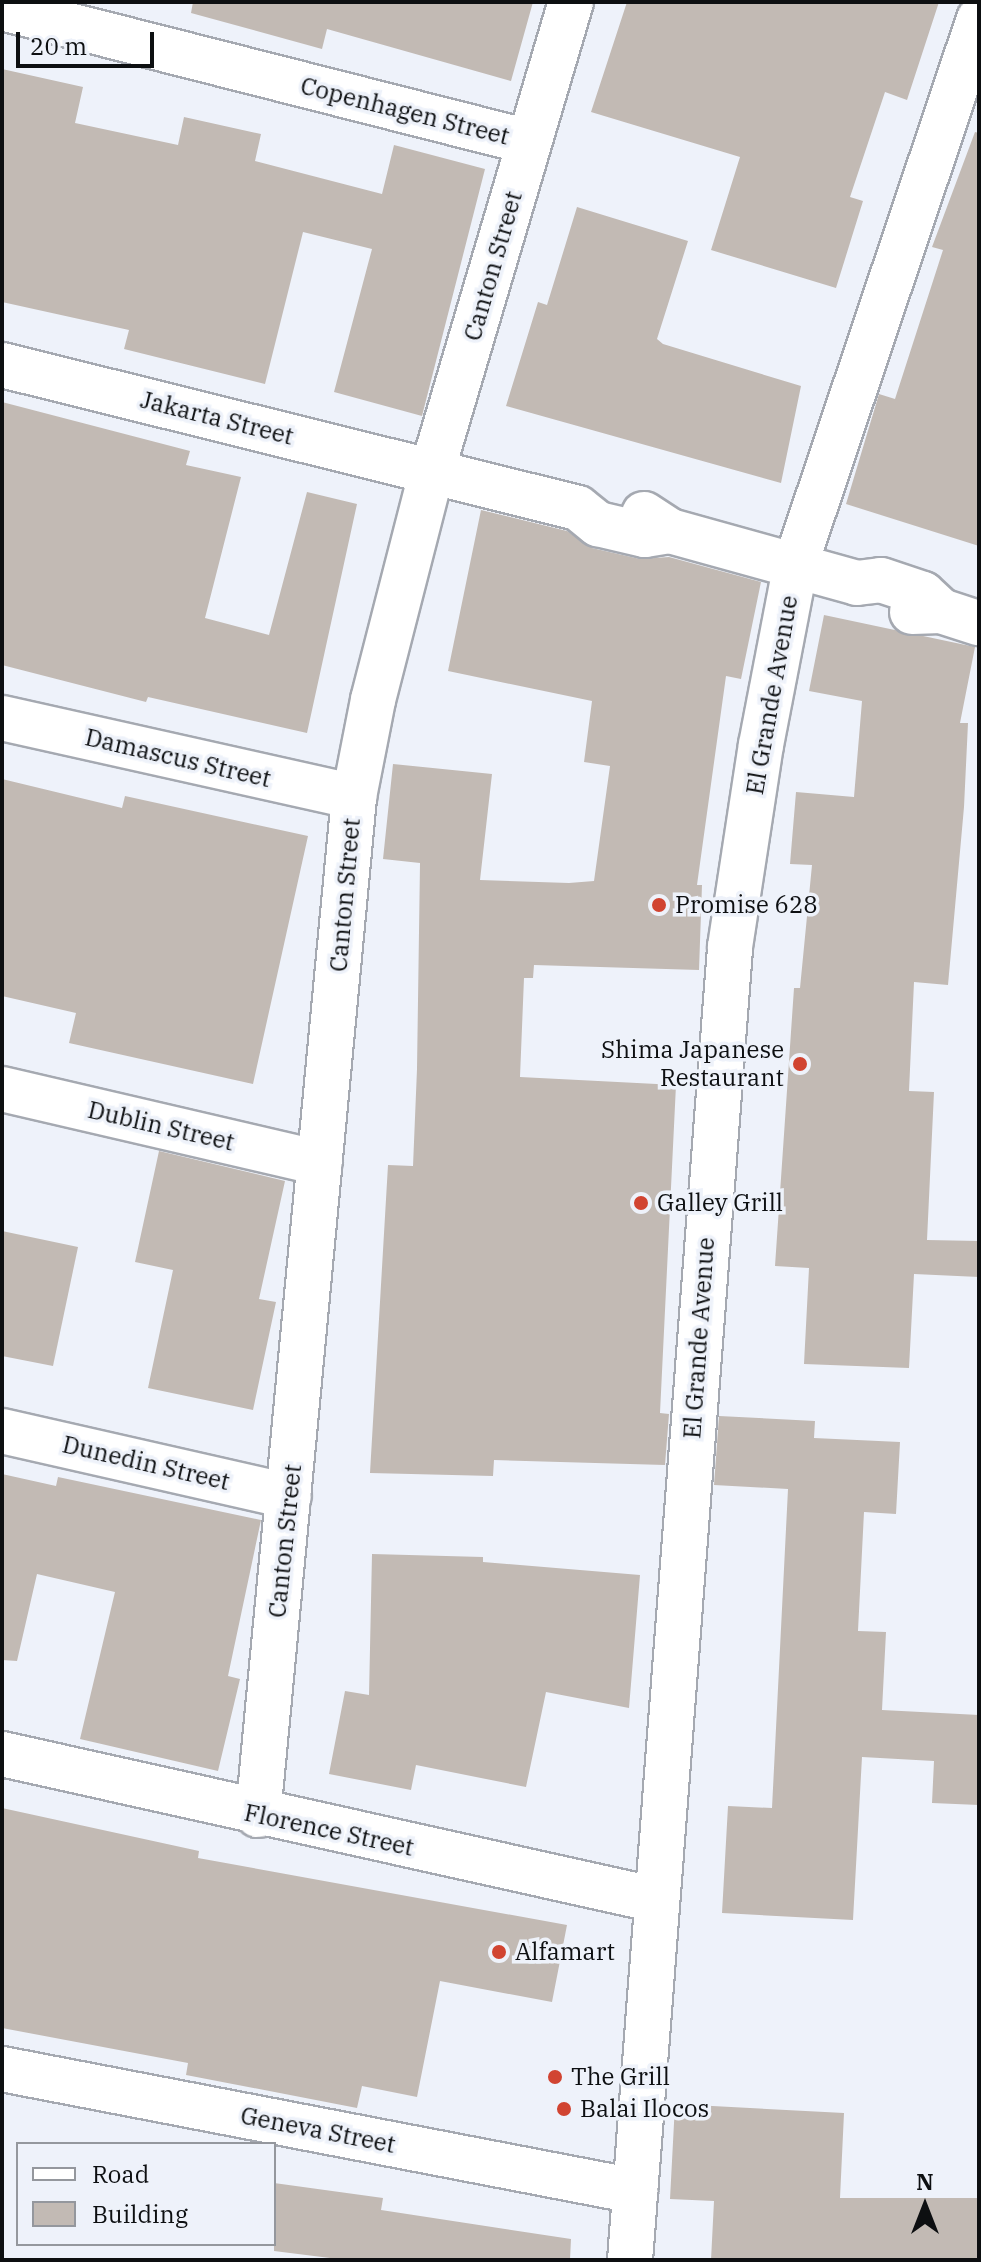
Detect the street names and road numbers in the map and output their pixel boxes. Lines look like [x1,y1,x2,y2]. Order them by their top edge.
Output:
street label: Copenhagen Street [298,71,512,151]
street label: Canton Street [458,188,528,344]
street label: Jakarta Street [138,385,296,451]
street label: El Grande Avenue [740,593,804,797]
street label: Damascus Street [82,723,274,793]
street label: Canton Street [324,817,366,973]
street label: Dublin Street [85,1095,237,1157]
street label: El Grande Avenue [678,1236,720,1440]
street label: Dunedin Street [60,1430,232,1496]
street label: Canton Street [263,1463,307,1619]
street label: Florence Street [242,1798,416,1862]
street label: Geneva Street [238,2101,398,2159]

